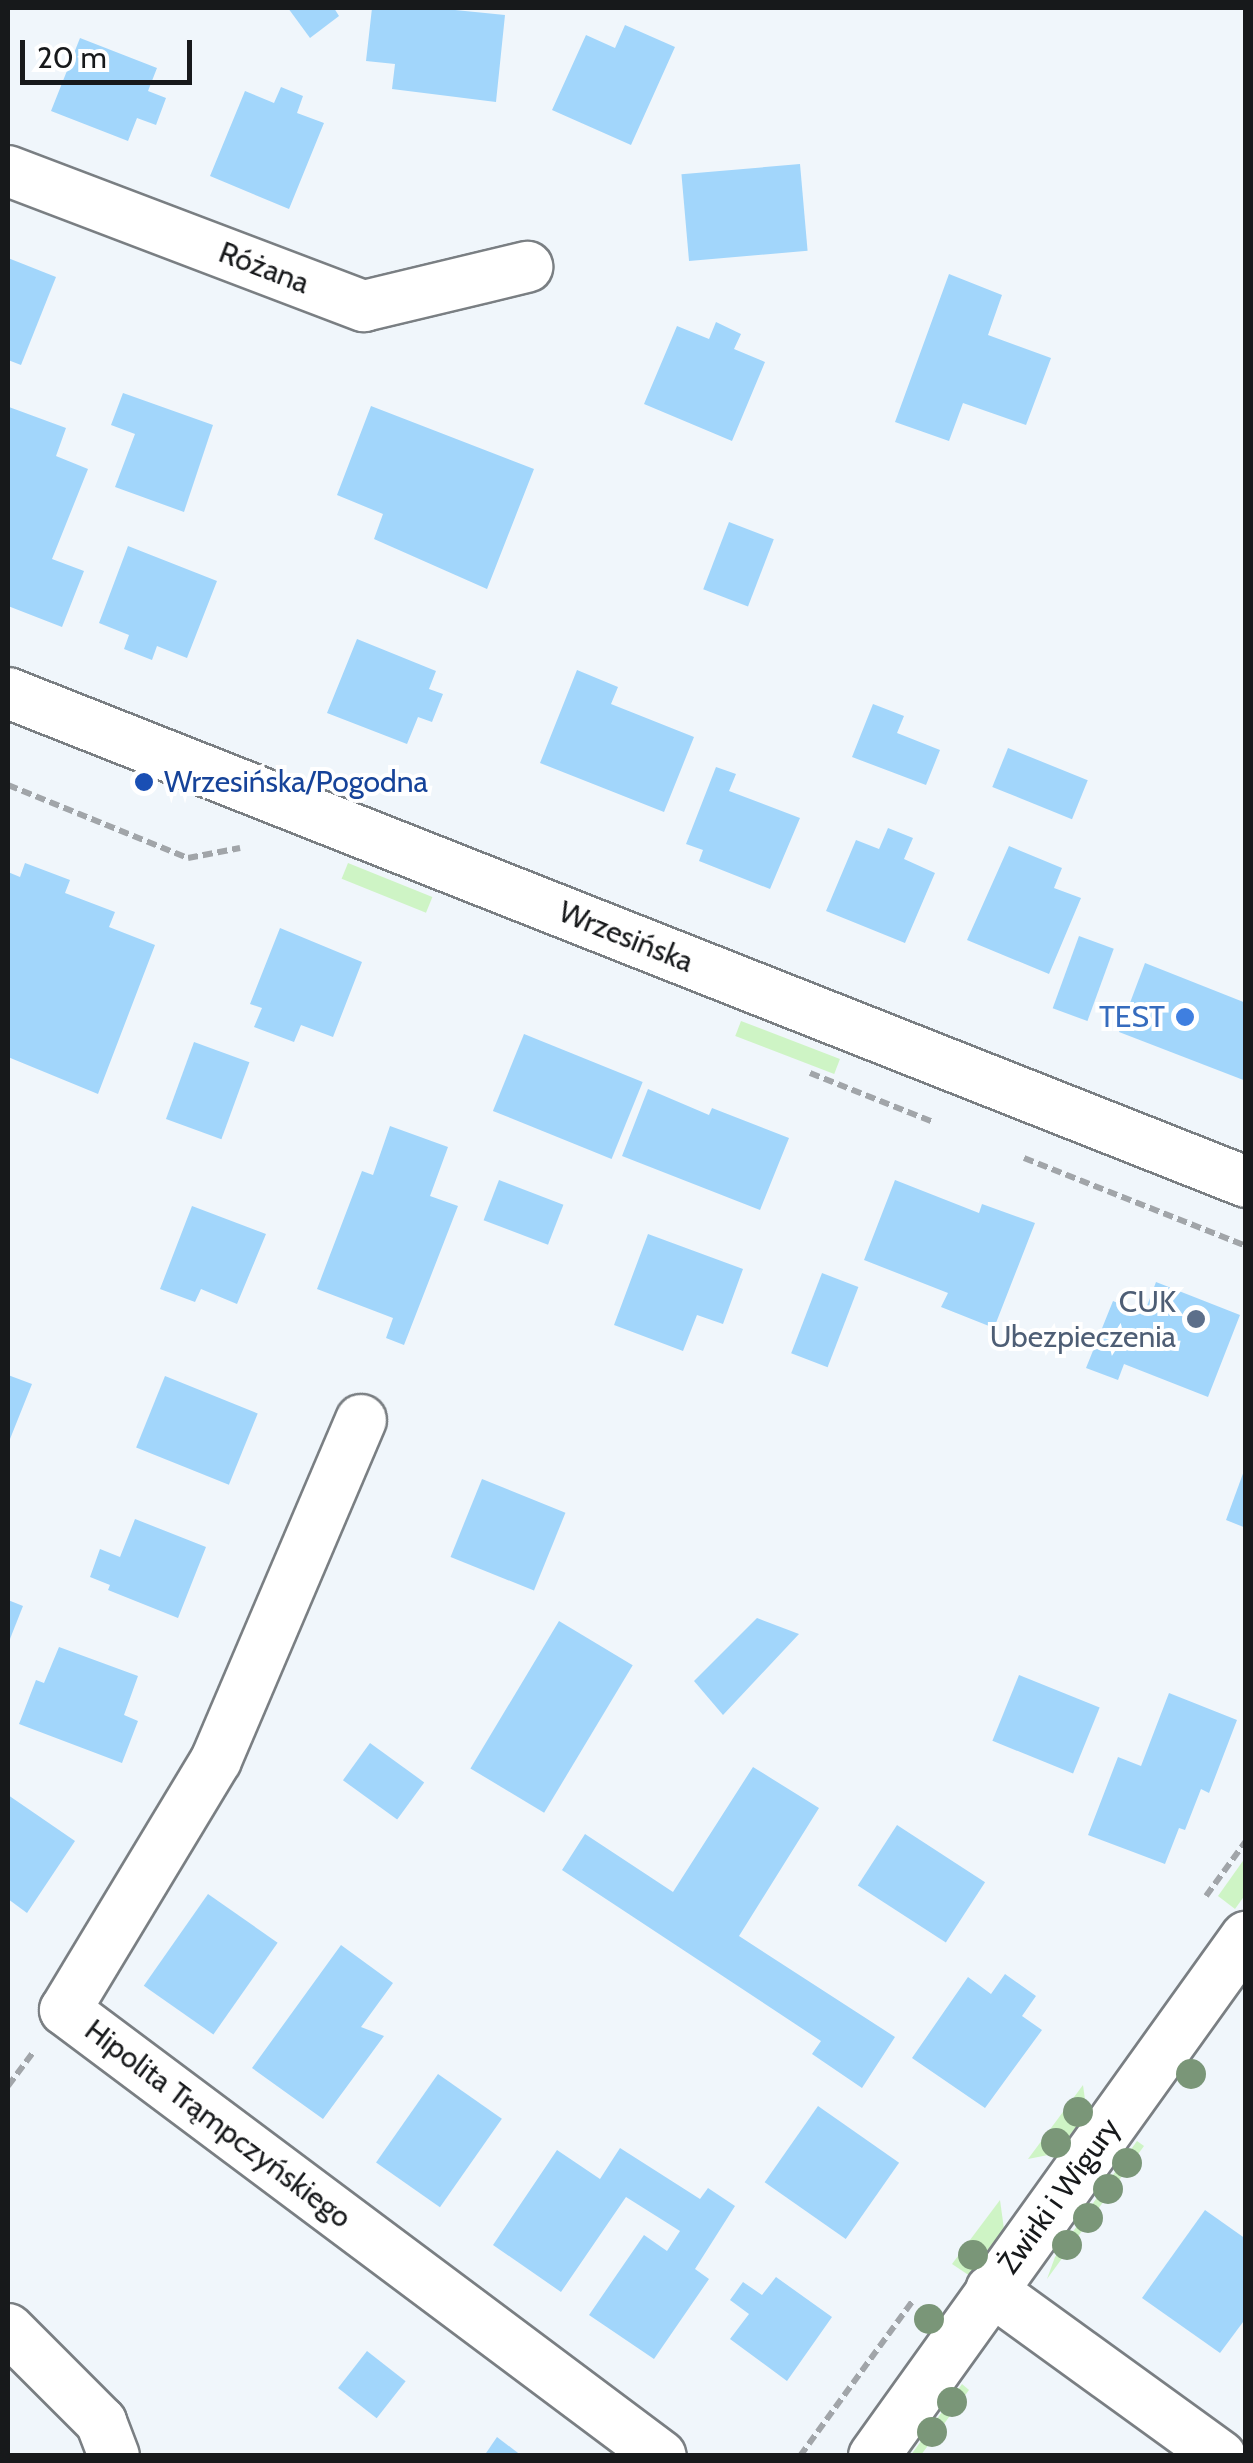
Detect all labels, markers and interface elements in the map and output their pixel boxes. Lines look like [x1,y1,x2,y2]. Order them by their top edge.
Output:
scale bar [25,20,198,82]
text: 20 m [37,39,107,76]
street label: Różana [214,234,314,302]
place label: Wrzesińska/Pogodna [164,764,428,800]
marker: Wrzesińska/Pogodna [133,771,155,793]
street label: Wrzesińska [554,894,698,980]
place label: TEST [1099,999,1165,1035]
marker: TEST [1174,1006,1196,1028]
place label: CUK Ubezpieczenia [990,1284,1176,1354]
marker: CUK Ubezpieczenia [1185,1308,1207,1330]
street label: Hipolita Trąmpczyńskiego [78,2012,358,2236]
street label: Żwirki i Wigury [990,2111,1128,2281]

